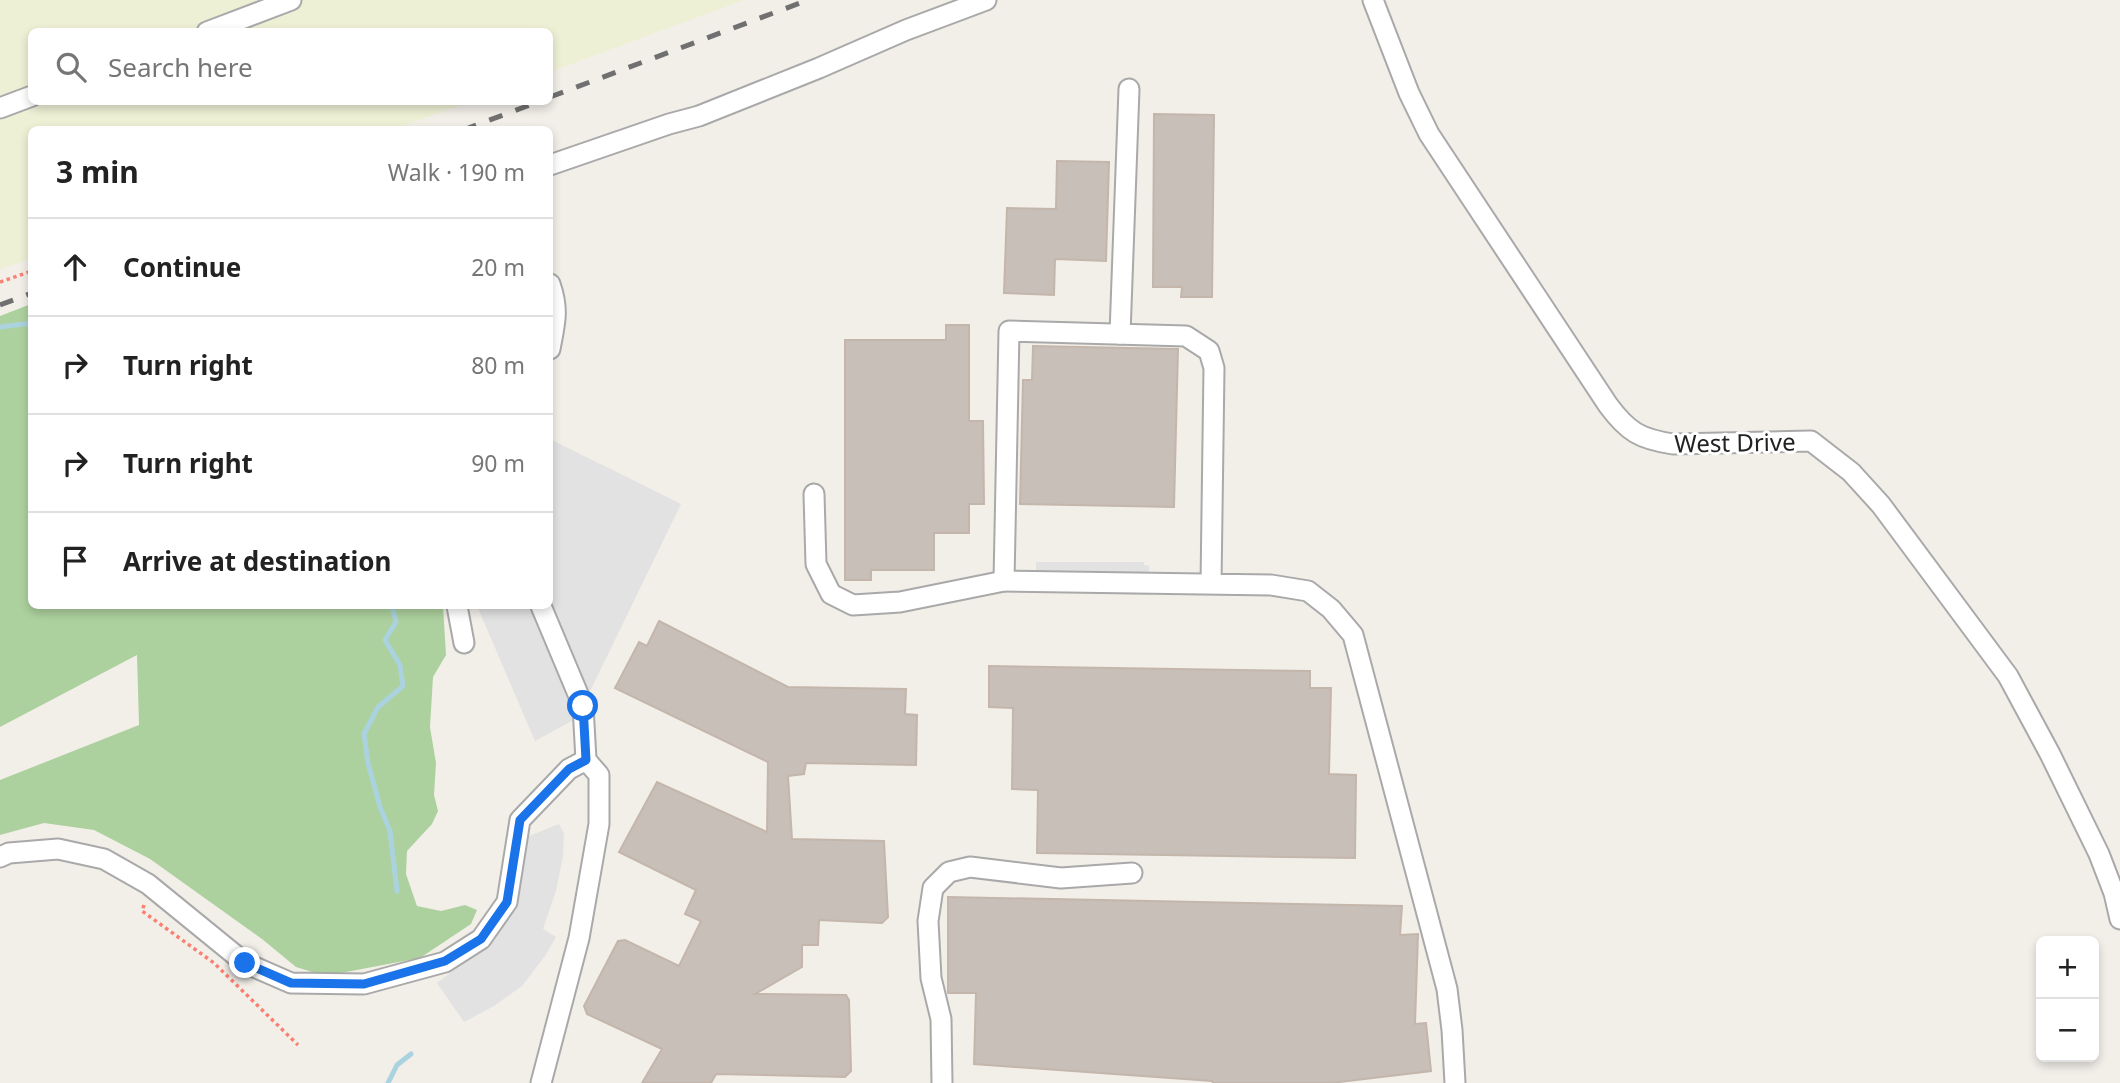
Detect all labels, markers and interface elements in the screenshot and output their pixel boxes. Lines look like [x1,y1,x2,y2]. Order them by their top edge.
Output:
search box [28,28,553,105]
icon: search [52,48,90,86]
text: Search here [108,49,253,85]
text: 3 min [56,151,139,192]
text: Walk · 190 m [388,156,525,188]
icon: ahead [56,248,94,286]
text: Continue [123,249,241,285]
text: 20 m [471,251,525,283]
icon: right [56,346,94,384]
text: Turn right [123,347,253,383]
text: 80 m [471,349,525,381]
street label: West Drive [1674,424,1796,460]
icon: right [56,444,94,482]
text: Turn right [123,445,253,481]
text: 90 m [471,447,525,479]
icon: arrive [56,542,94,580]
text: Arrive at destination [123,543,392,579]
route start [567,690,598,721]
map controls [2036,936,2099,1062]
button: + [2036,936,2099,999]
route end [229,947,260,978]
button: − [2036,999,2099,1062]

